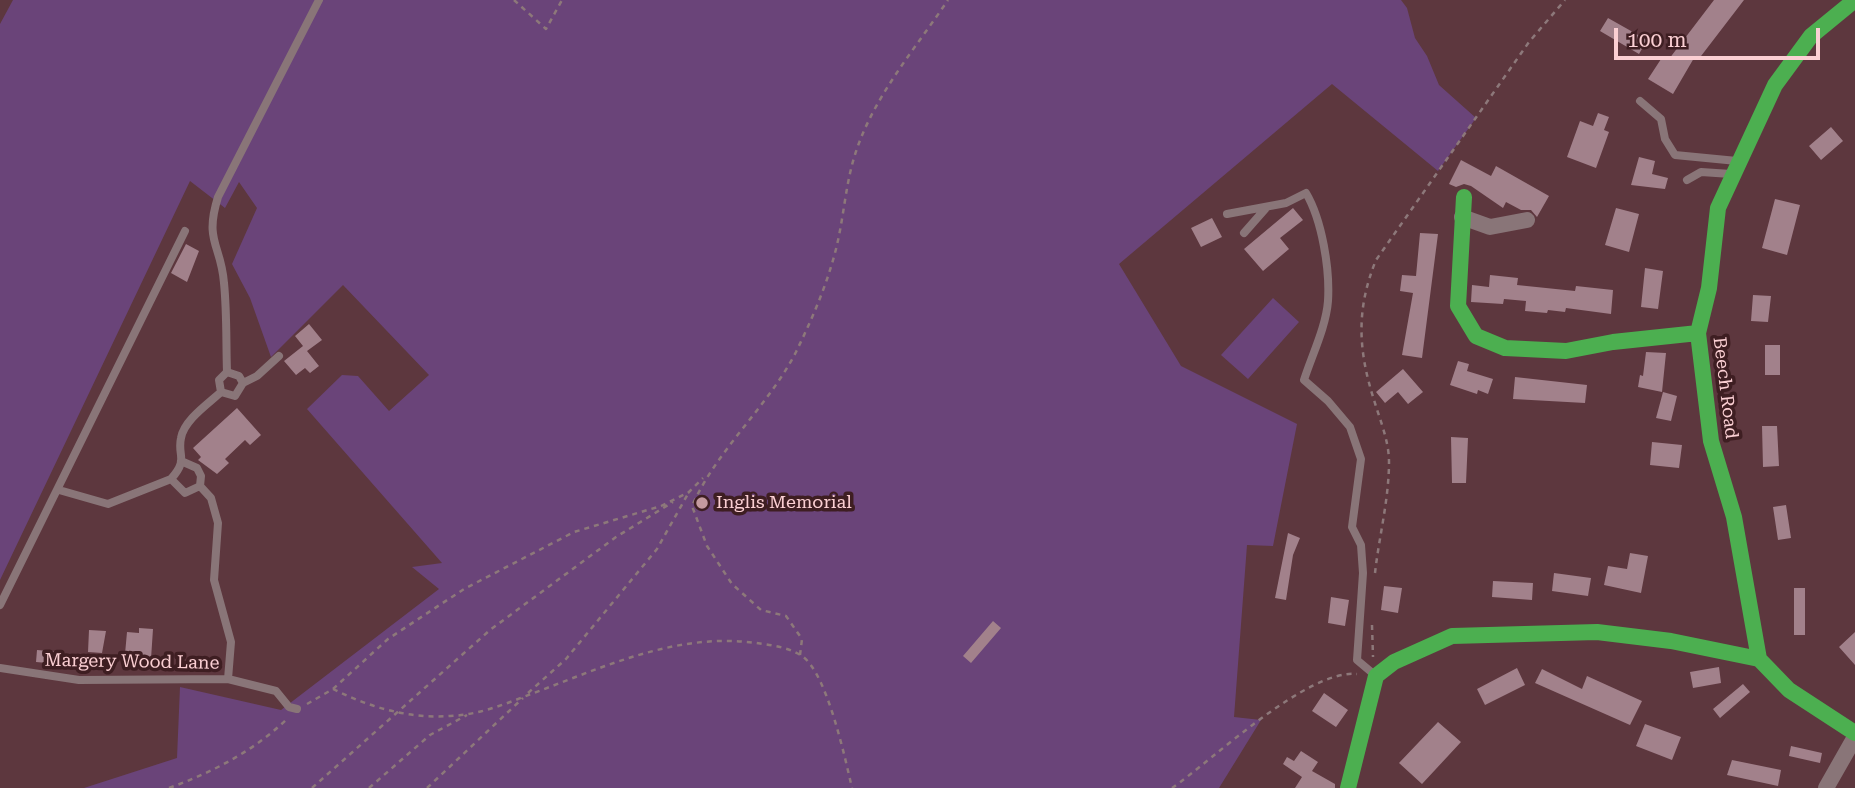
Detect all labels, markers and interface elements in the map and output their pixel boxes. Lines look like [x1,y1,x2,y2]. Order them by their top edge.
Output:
scale bar [1617,14,1824,58]
text: 100 m [1627,28,1687,52]
street label: Beech Road [1708,336,1742,440]
place label: Inglis Memorial [716,492,852,514]
marker: Inglis Memorial [694,495,710,511]
street label: Margery Wood Lane [44,650,220,674]

